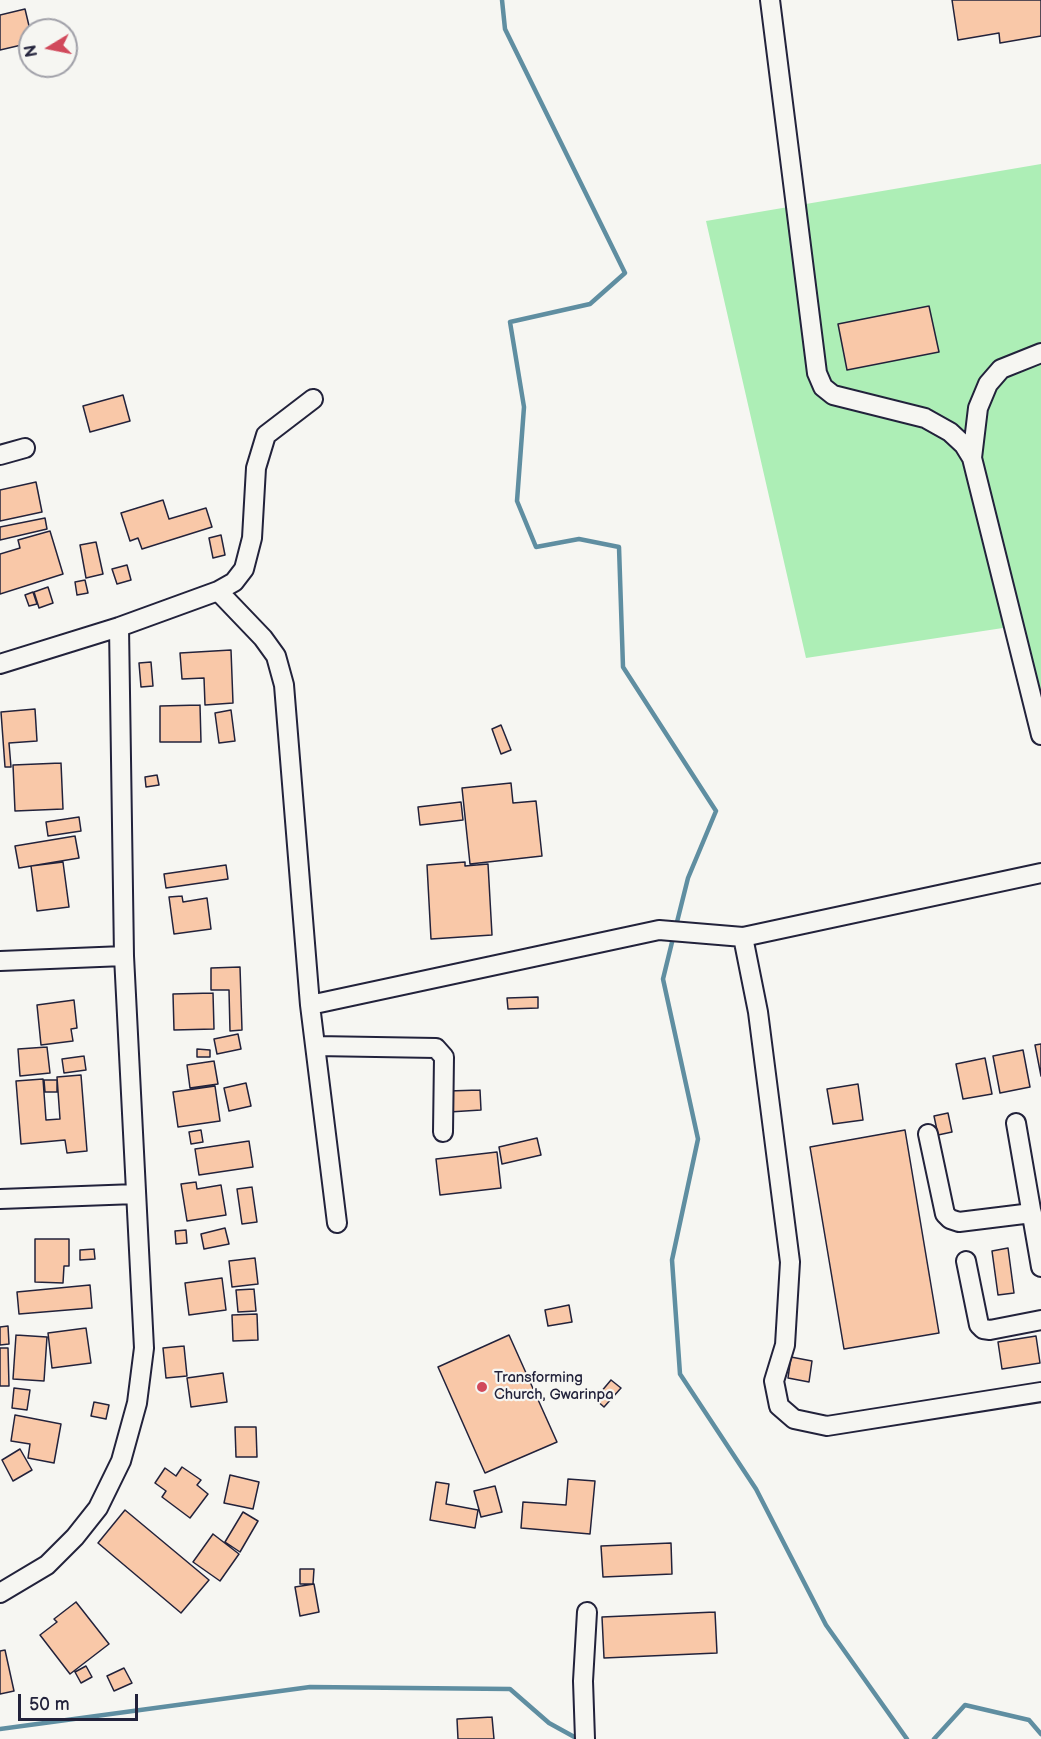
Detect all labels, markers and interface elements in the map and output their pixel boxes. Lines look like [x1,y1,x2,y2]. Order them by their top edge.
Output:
north arrow [18,18,78,78]
text: N [21,43,42,58]
place label: Transforming Church, Gwarinpa [494,1369,614,1404]
marker: Transforming Church, Gwarinpa [475,1380,489,1394]
scale bar [21,1682,141,1720]
text: 50 m [29,1694,70,1715]

